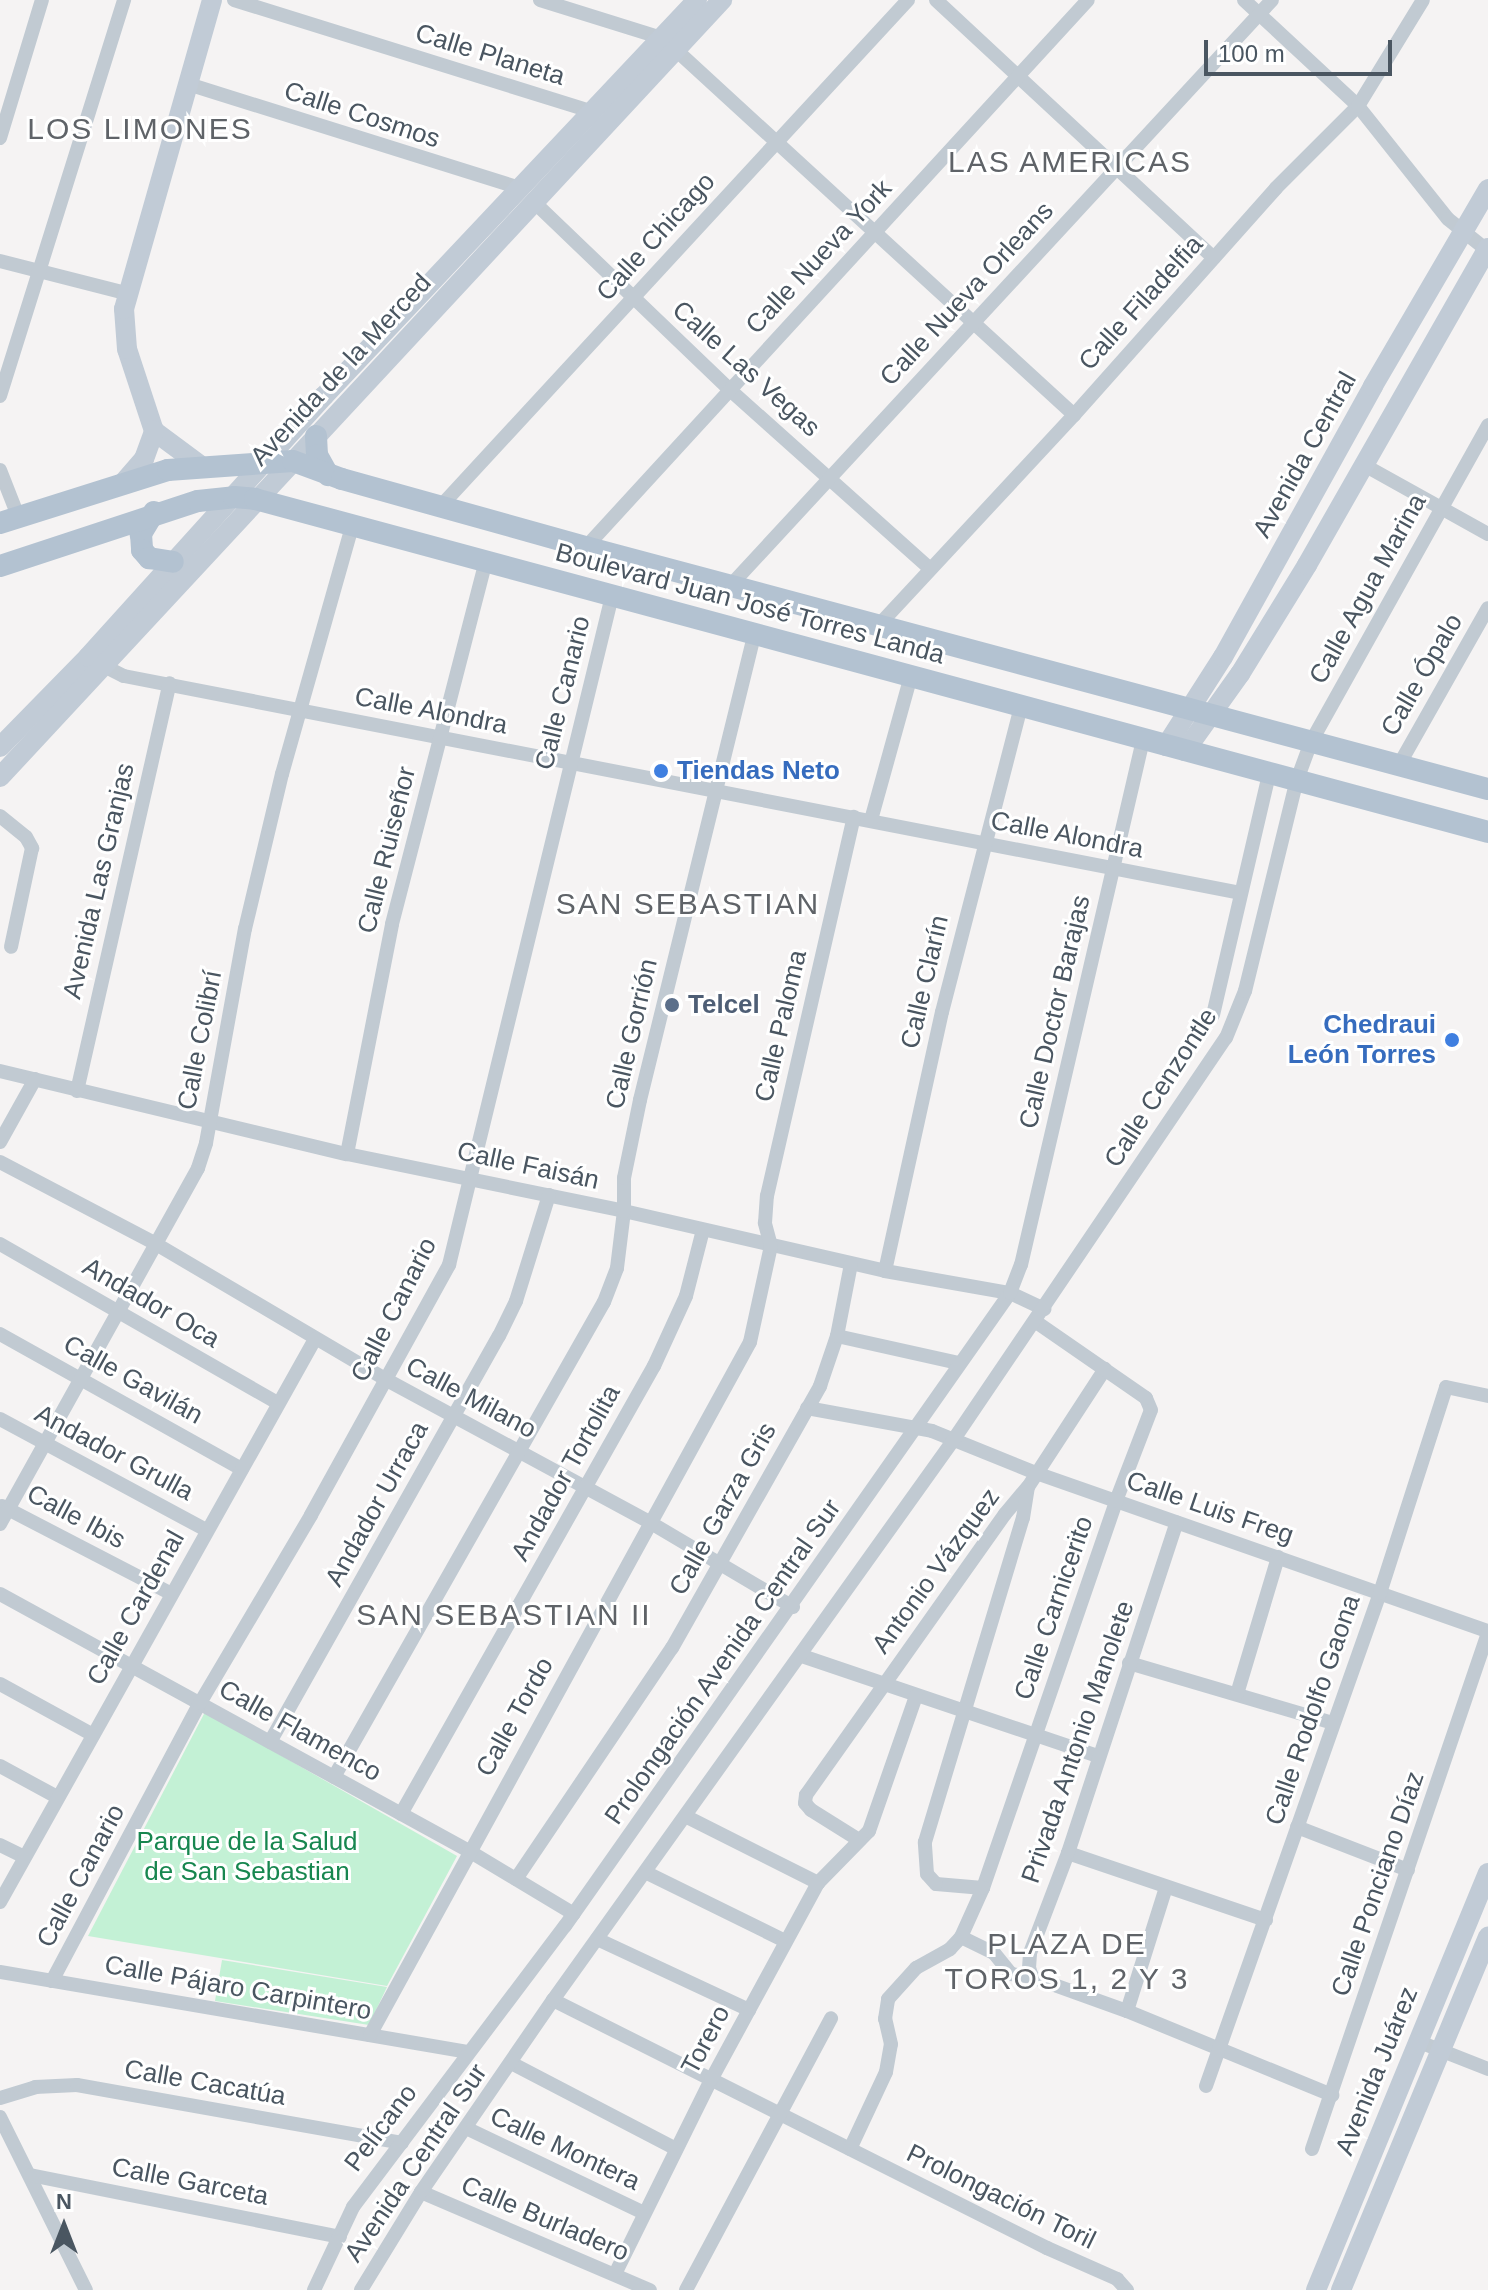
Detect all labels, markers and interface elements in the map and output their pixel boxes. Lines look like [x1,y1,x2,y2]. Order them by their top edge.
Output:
street label: Calle Planeta [411,17,569,93]
scale bar [1208,24,1396,74]
text: 100 m [1218,40,1285,67]
street label: Calle Cosmos [280,75,444,155]
district label: LOS LIMONES [27,111,253,147]
district label: LAS AMERICAS [947,144,1193,180]
street label: Calle Chicago [590,166,722,308]
street label: Calle Nueva York [739,173,899,341]
street label: Calle Nueva Orleans [874,196,1060,392]
street label: Calle Filadelfia [1072,229,1210,377]
street label: Avenida de la Merced [244,268,438,472]
street label: Calle Las Vegas [666,295,826,443]
street label: Avenida Central [1247,367,1363,543]
street label: Calle Agua Marina [1303,488,1433,690]
street label: Boulevard Juan José Torres Landa [552,537,948,671]
street label: Calle Ópalo [1375,608,1469,742]
street label: Calle Canario [529,613,597,773]
street label: Calle Alondra [351,681,511,741]
place label: Tiendas Neto [677,755,840,787]
street label: Avenida Las Granjas [57,760,141,1002]
marker: Tiendas Neto [652,762,670,780]
street label: Calle Ruiseñor [351,763,423,937]
street label: Calle Alondra [987,805,1147,865]
district label: SAN SEBASTIAN [556,886,820,922]
street label: Calle Doctor Barajas [1013,892,1097,1132]
street label: Calle Clarín [895,912,955,1052]
street label: Calle Paloma [748,947,814,1105]
street label: Calle Gorrión [600,956,664,1112]
street label: Calle Colibrí [171,968,229,1112]
place label: Telcel [688,989,760,1021]
marker: Telcel [663,996,681,1014]
street label: Calle Cenzontle [1098,1003,1224,1173]
place label: Chedraui León Torres [1288,1009,1436,1070]
marker: Chedraui León Torres [1443,1031,1461,1049]
street label: Calle Faisán [454,1136,602,1196]
street label: Calle Canario [344,1233,444,1387]
street label: Andador Oca [77,1251,225,1355]
street label: Calle Gavilán [58,1329,208,1431]
street label: Calle Milano [401,1351,541,1445]
street label: Andador Tortolita [505,1379,627,1567]
street label: Andador Grulla [29,1398,199,1508]
street label: Andador Urraca [319,1416,435,1592]
street label: Calle Garza Gris [663,1417,783,1601]
street label: Calle Luis Freg [1122,1465,1298,1551]
street label: Calle Ibis [21,1478,131,1556]
street label: Antonio Vázquez [866,1482,1006,1660]
street label: Prolongación Avenida Central Sur [598,1493,848,1831]
street label: Calle Carnicerito [1008,1512,1100,1704]
street label: Calle Cardenal [81,1525,191,1691]
street label: Calle Rodolfo Gaona [1259,1591,1367,1829]
street label: Privada Antonio Manolete [1015,1596,1141,1888]
district label: SAN SEBASTIAN II [356,1597,652,1633]
street label: Calle Tordo [469,1652,561,1782]
street label: Calle Flamenco [213,1674,387,1788]
street label: Calle Ponciano Díaz [1325,1768,1431,2000]
street label: Calle Canario [30,1799,132,1953]
park label: Parque de la Salud de San Sebastian [136,1826,358,1888]
district label: PLAZA DE TOROS 1, 2 Y 3 [944,1926,1190,1996]
street label: Calle Pájaro Carpintero [102,1949,374,2027]
street label: Avenida Juárez [1329,1982,1425,2160]
street label: Torero [675,2000,737,2080]
street label: Calle Cacatúa [122,2053,288,2113]
street label: Avenida Central Sur [338,2058,494,2268]
street label: Pelícano [338,2078,424,2178]
street label: Calle Montera [485,2101,645,2197]
street label: Prolongación Toril [901,2138,1101,2256]
street label: Calle Garceta [109,2152,271,2212]
street label: Calle Burladero [456,2170,634,2268]
north arrow [24,2186,104,2266]
text: N [56,2189,72,2214]

